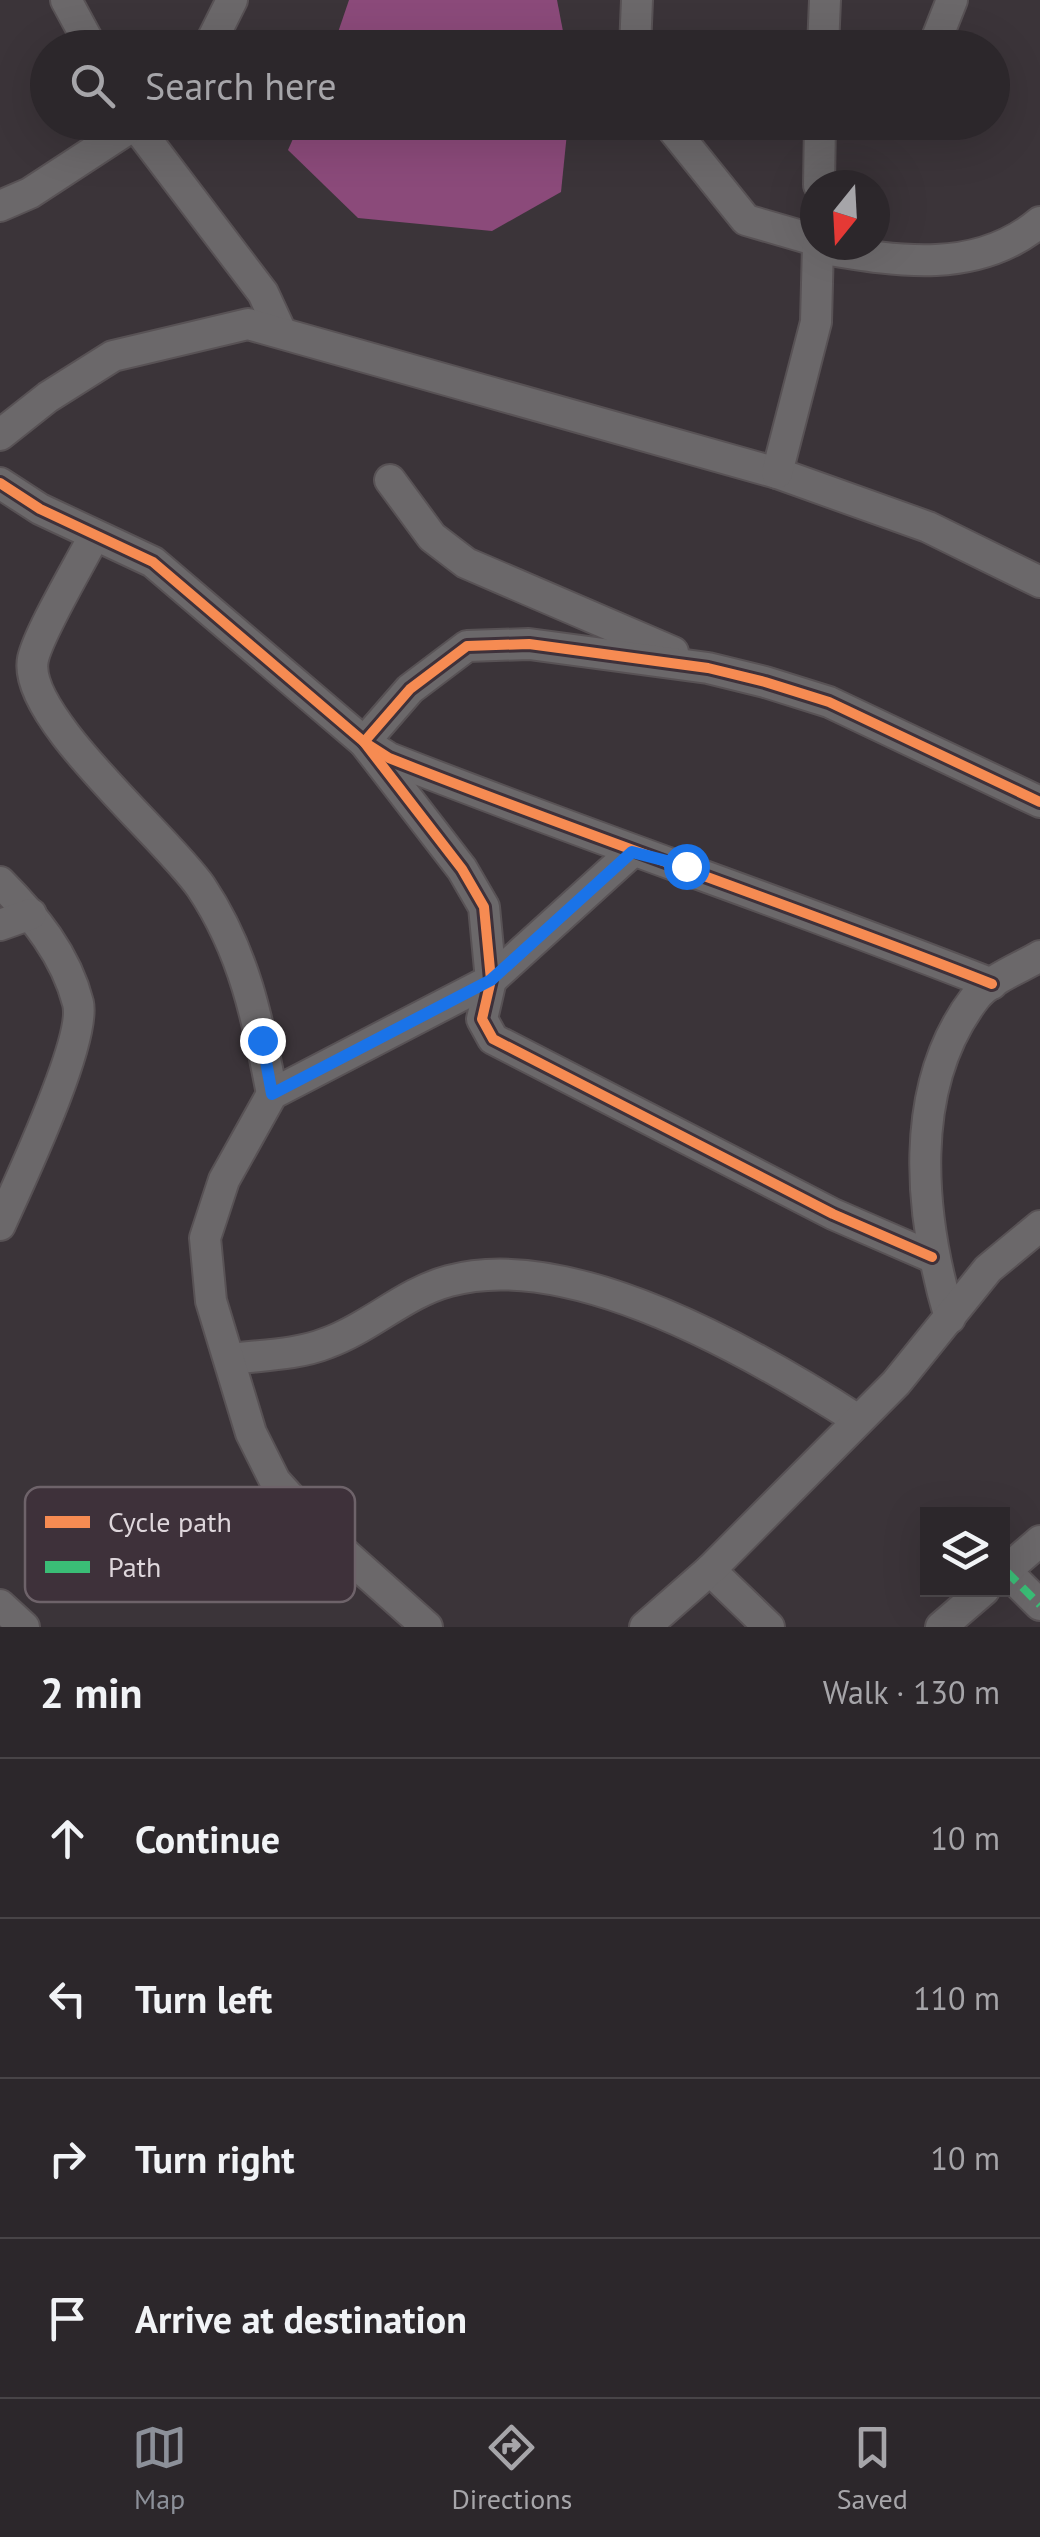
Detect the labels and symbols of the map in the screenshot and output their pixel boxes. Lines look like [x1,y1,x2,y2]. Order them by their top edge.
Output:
north arrow [800,170,890,260]
route start [664,844,710,890]
route end [240,1018,286,1064]
legend [25,1487,355,1602]
text: Cycle path [108,1503,232,1540]
text: Path [108,1548,161,1585]

